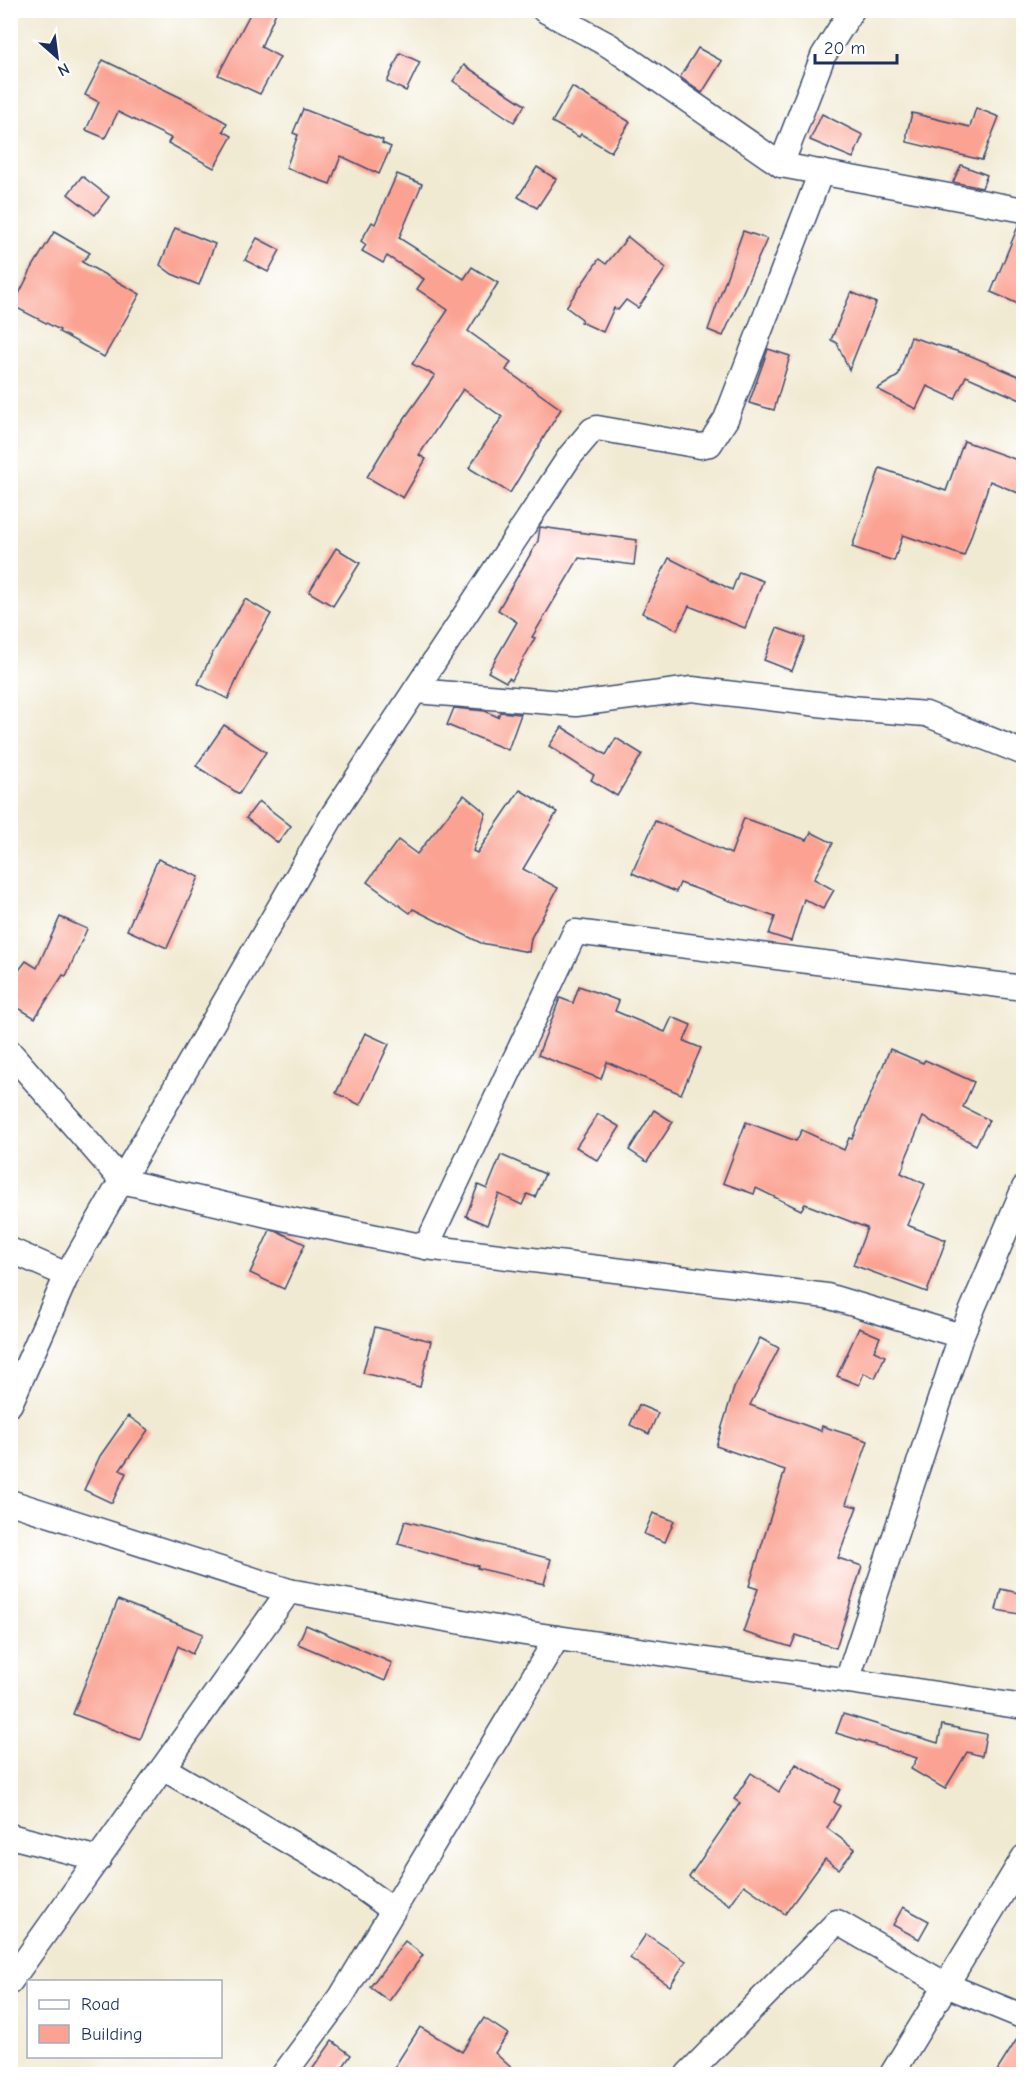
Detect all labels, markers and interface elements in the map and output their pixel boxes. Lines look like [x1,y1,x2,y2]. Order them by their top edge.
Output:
north arrow [27,27,87,87]
scale bar [815,27,898,65]
text: 20 m [824,38,865,59]
text: N [55,59,72,80]
legend [27,1980,222,2058]
text: Road [81,1994,120,2015]
text: Building [81,2024,143,2045]

